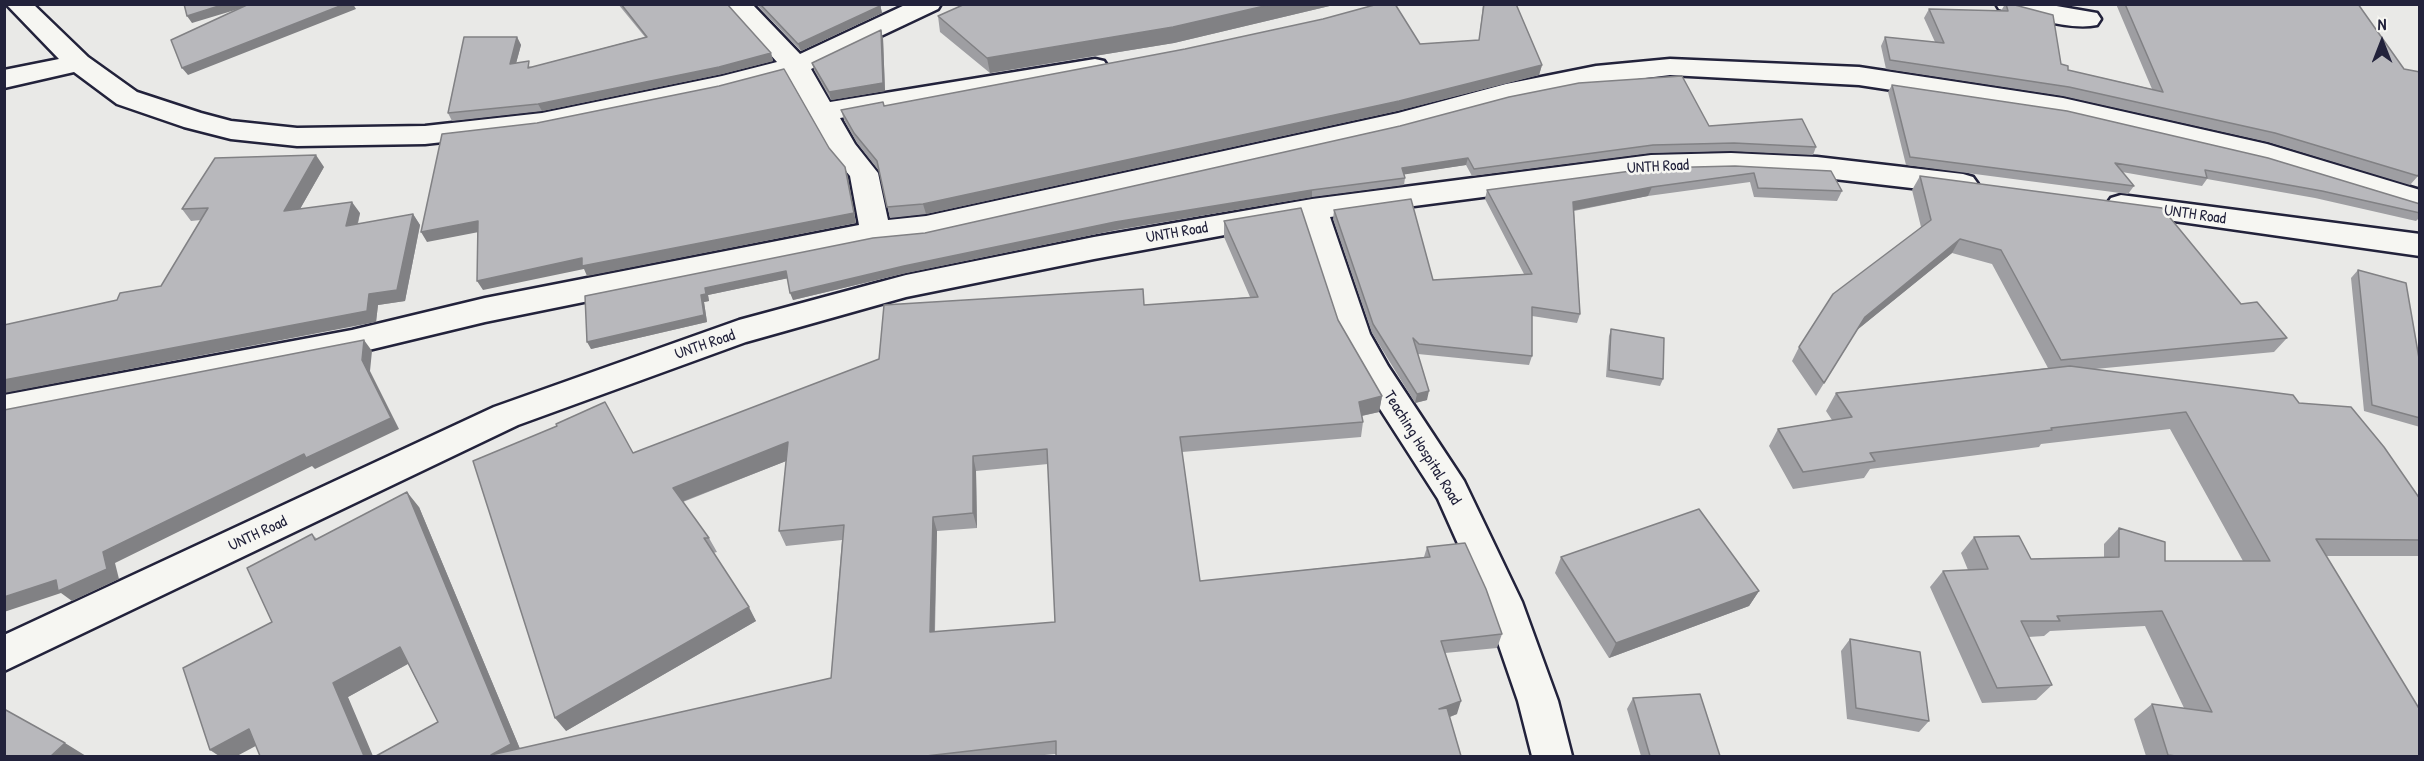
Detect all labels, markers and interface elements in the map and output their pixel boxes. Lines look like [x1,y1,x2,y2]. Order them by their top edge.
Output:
north arrow [2352,12,2412,72]
text: N [2378,13,2386,35]
street label: UNTH Road [1626,156,1690,178]
street label: UNTH Road [2163,201,2227,229]
street label: UNTH Road [1145,218,1209,248]
street label: UNTH Road [672,326,738,364]
street label: Teaching Hospital Road [1379,387,1465,509]
street label: UNTH Road [226,512,290,556]

